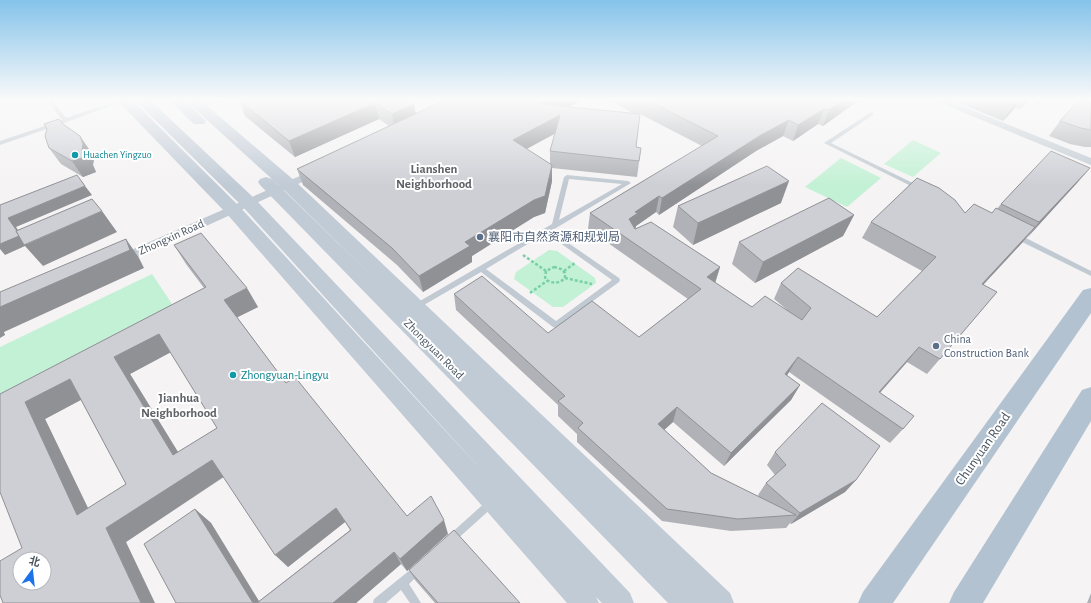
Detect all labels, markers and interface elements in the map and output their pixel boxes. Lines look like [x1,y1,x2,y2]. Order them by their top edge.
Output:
marker: Huachen Yingzuo [70,150,80,160]
place label: Huachen Yingzuo [83,150,152,160]
district label: Lianshen Neighborhood [396,163,472,191]
street label: Zhongxin Road [136,217,206,257]
place label: 襄阳市自然资源和规划局 [488,230,620,243]
marker: 襄阳市自然资源和规划局 [475,232,485,242]
street label: Zhongyuan Road [401,317,466,382]
place label: China Construction Bank [944,333,1030,359]
marker: China Construction Bank [931,341,941,351]
place label: Zhongyuan-Lingyu [241,369,329,382]
marker: Zhongyuan-Lingyu [228,370,238,380]
district label: Jianhua Neighborhood [141,392,217,420]
street label: Chunyuan Road [953,410,1013,488]
north arrow [12,551,52,591]
text: 北 [28,555,41,569]

